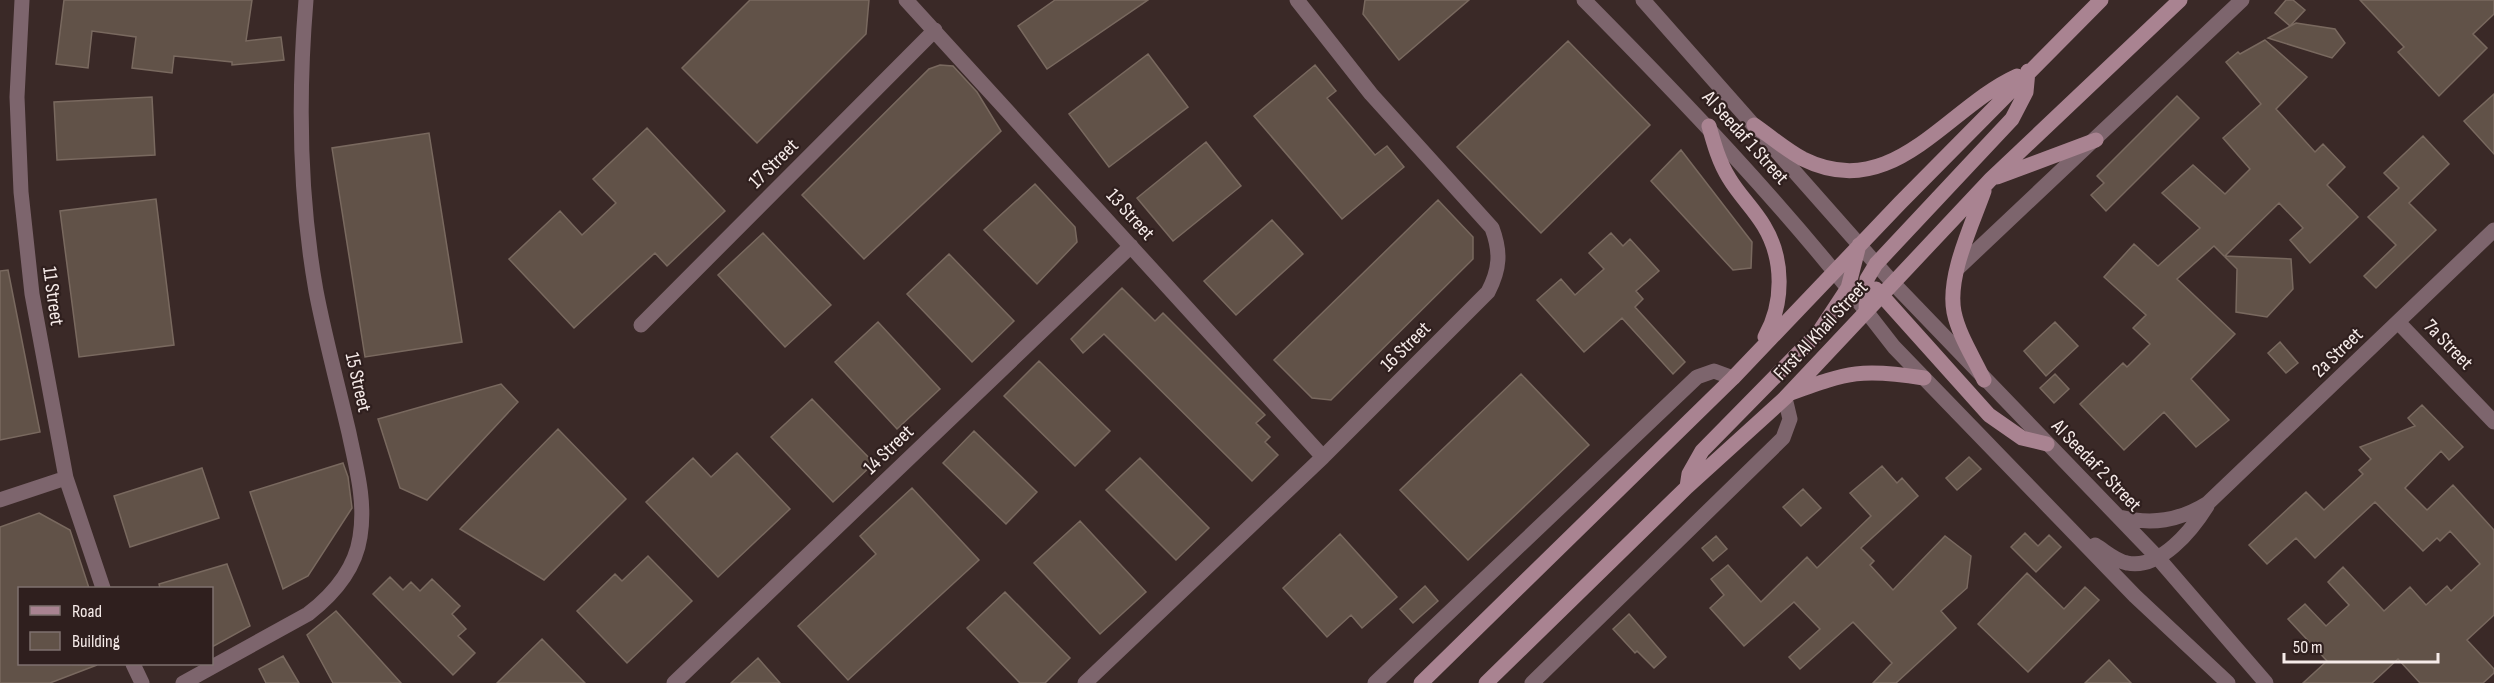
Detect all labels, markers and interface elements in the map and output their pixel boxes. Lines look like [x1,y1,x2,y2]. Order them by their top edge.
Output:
street label: Al Seedaf 1 Street [1696,85,1794,189]
street label: 17 Street [744,134,804,194]
street label: 13 Street [1101,184,1160,245]
street label: 11 Street [37,265,69,327]
street label: First Al Khail Street [1769,276,1873,385]
street label: 7a Street [2419,314,2478,375]
street label: 16 Street [1376,317,1436,377]
street label: 2a Street [2307,323,2368,383]
street label: 15 Street [340,350,377,414]
street label: Al Seedaf 2 Street [2046,414,2146,517]
street label: 14 Street [859,420,919,479]
legend [18,587,213,665]
text: Road [72,601,102,622]
scale bar [2284,626,2438,664]
text: Building [72,631,120,652]
text: 50 m [2293,637,2323,658]

